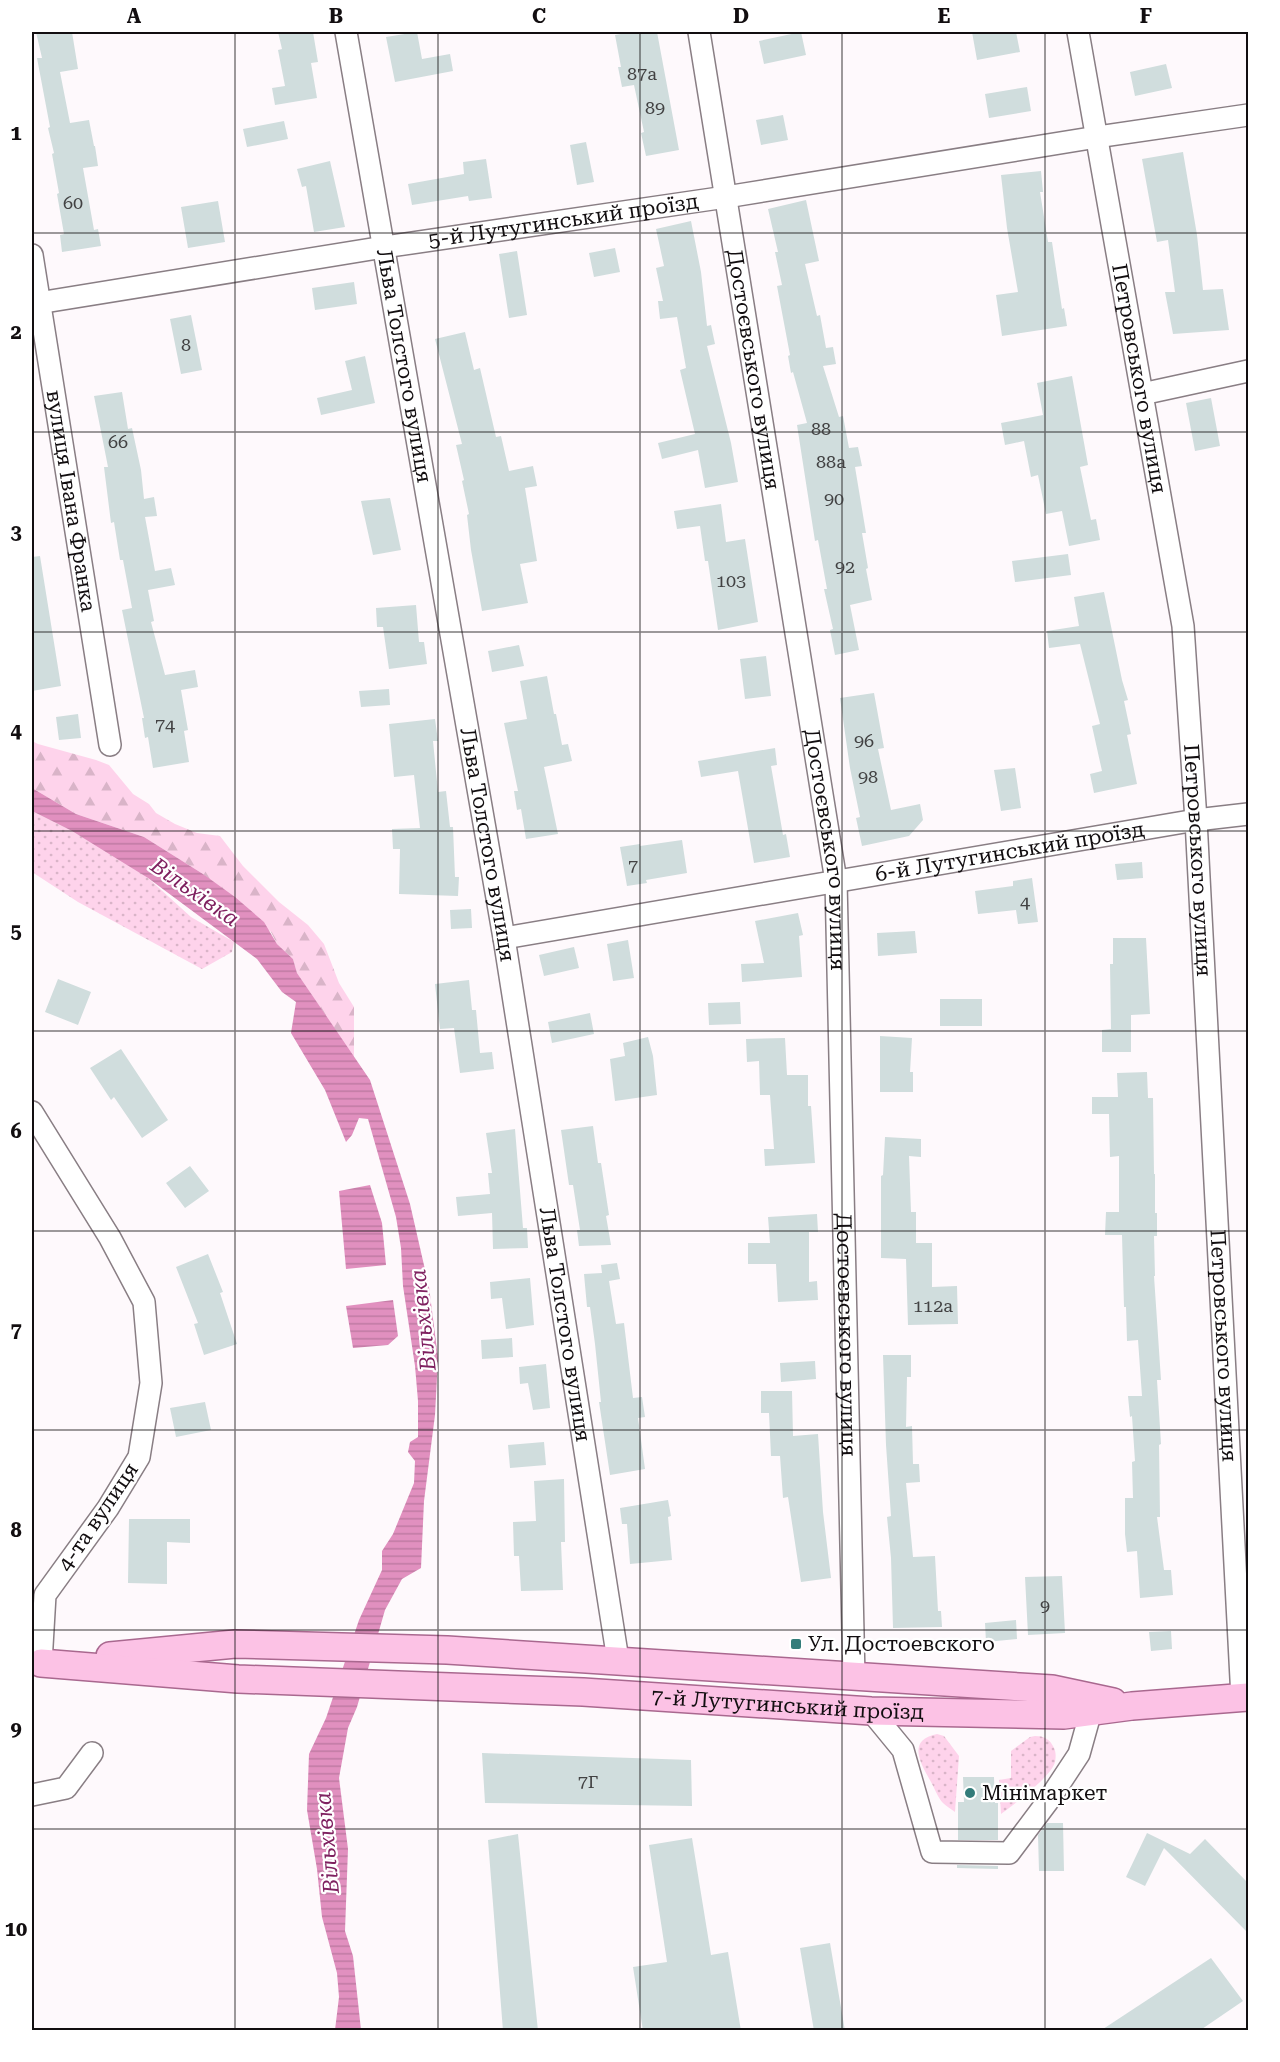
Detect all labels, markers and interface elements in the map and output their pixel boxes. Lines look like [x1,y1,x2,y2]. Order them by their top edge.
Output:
text: A [127,4,142,28]
text: B [329,4,343,28]
text: C [532,4,546,28]
text: D [733,4,749,28]
text: E [938,4,951,28]
text: F [1140,4,1152,28]
house number: 87а [627,63,657,84]
house number: 89 [645,97,665,118]
text: 1 [10,121,22,145]
street label: 5-й Лутугинський проїзд [427,189,700,252]
house number: 60 [63,192,83,213]
street label: Льва Толстого вулиця [372,247,436,485]
street label: Достоєвського вулиця [722,248,785,492]
street label: Петровського вулиця [1107,262,1171,495]
text: 2 [10,320,22,344]
house number: 8 [181,334,191,355]
street label: вулиця Івана Франка [42,388,101,614]
house number: 88 [811,418,831,439]
house number: 66 [108,431,128,452]
house number: 88а [816,451,846,472]
house number: 90 [824,488,844,509]
text: 3 [10,520,22,544]
house number: 92 [835,556,855,577]
house number: 103 [716,570,746,591]
house number: 74 [155,714,175,735]
text: 4 [10,719,22,743]
street label: Льва Толстого вулиця [456,726,520,963]
street label: Достоєвського вулиця [800,727,850,971]
house number: 96 [854,730,874,751]
street label: Петровського вулиця [1179,743,1216,977]
house number: 98 [858,766,878,787]
street label: 6-й Лутугинський проїзд [873,817,1146,887]
water label: Вільхівка [145,852,244,931]
house number: 7 [628,855,638,876]
house number: 4 [1020,891,1030,912]
text: 5 [10,919,22,943]
text: 6 [10,1119,22,1143]
street label: Льва Толстого вулиця [535,1206,595,1443]
street label: Достоєвського вулиця [832,1213,861,1457]
street label: Петровського вулиця [1205,1229,1242,1463]
water label: Вільхівка [405,1268,441,1373]
house number: 112а [913,1295,953,1316]
text: 7 [10,1318,22,1342]
street label: 4-та вулиця [53,1458,143,1576]
text: 8 [10,1518,22,1542]
house number: 9 [1040,1595,1050,1616]
place label: Ул. Достоевского [808,1632,995,1656]
marker: Ул. Достоевского [789,1637,803,1651]
street label: 7-й Лутугинський проїзд [651,1685,924,1724]
text: 9 [10,1717,22,1741]
house number: 7Г [578,1771,598,1792]
place label: Мінімаркет [982,1781,1107,1805]
marker: Мінімаркет [963,1786,977,1800]
water label: Вільхівка [310,1791,344,1896]
text: 10 [5,1917,27,1941]

